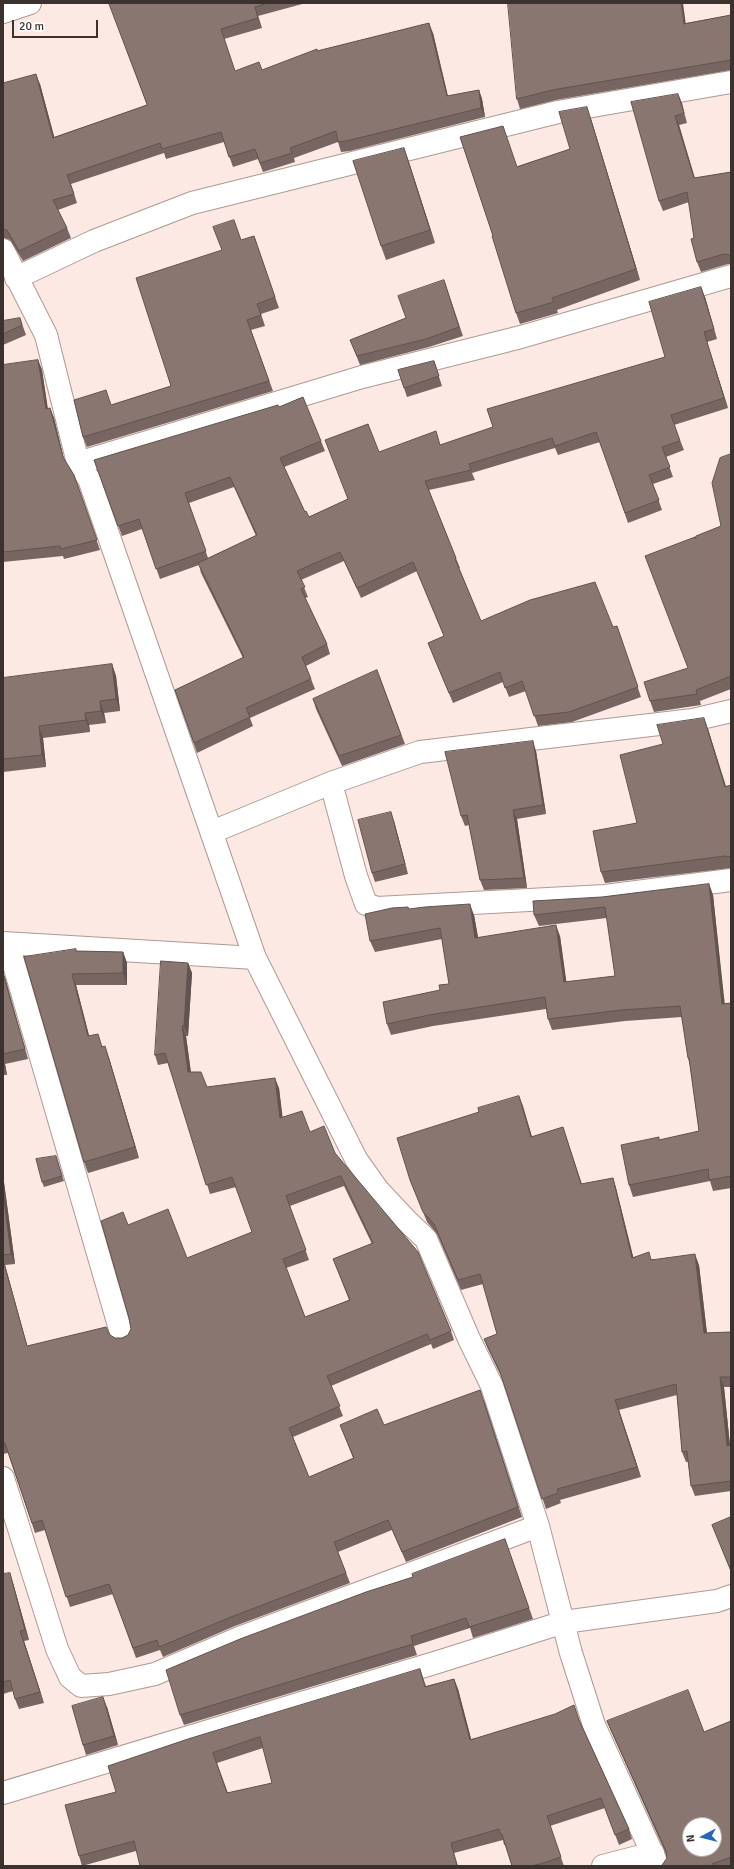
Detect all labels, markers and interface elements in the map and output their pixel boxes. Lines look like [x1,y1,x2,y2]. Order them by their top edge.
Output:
scale bar [14,12,100,38]
text: 20 m [19,19,44,34]
north arrow [682,1817,722,1857]
text: N [684,1834,698,1843]

